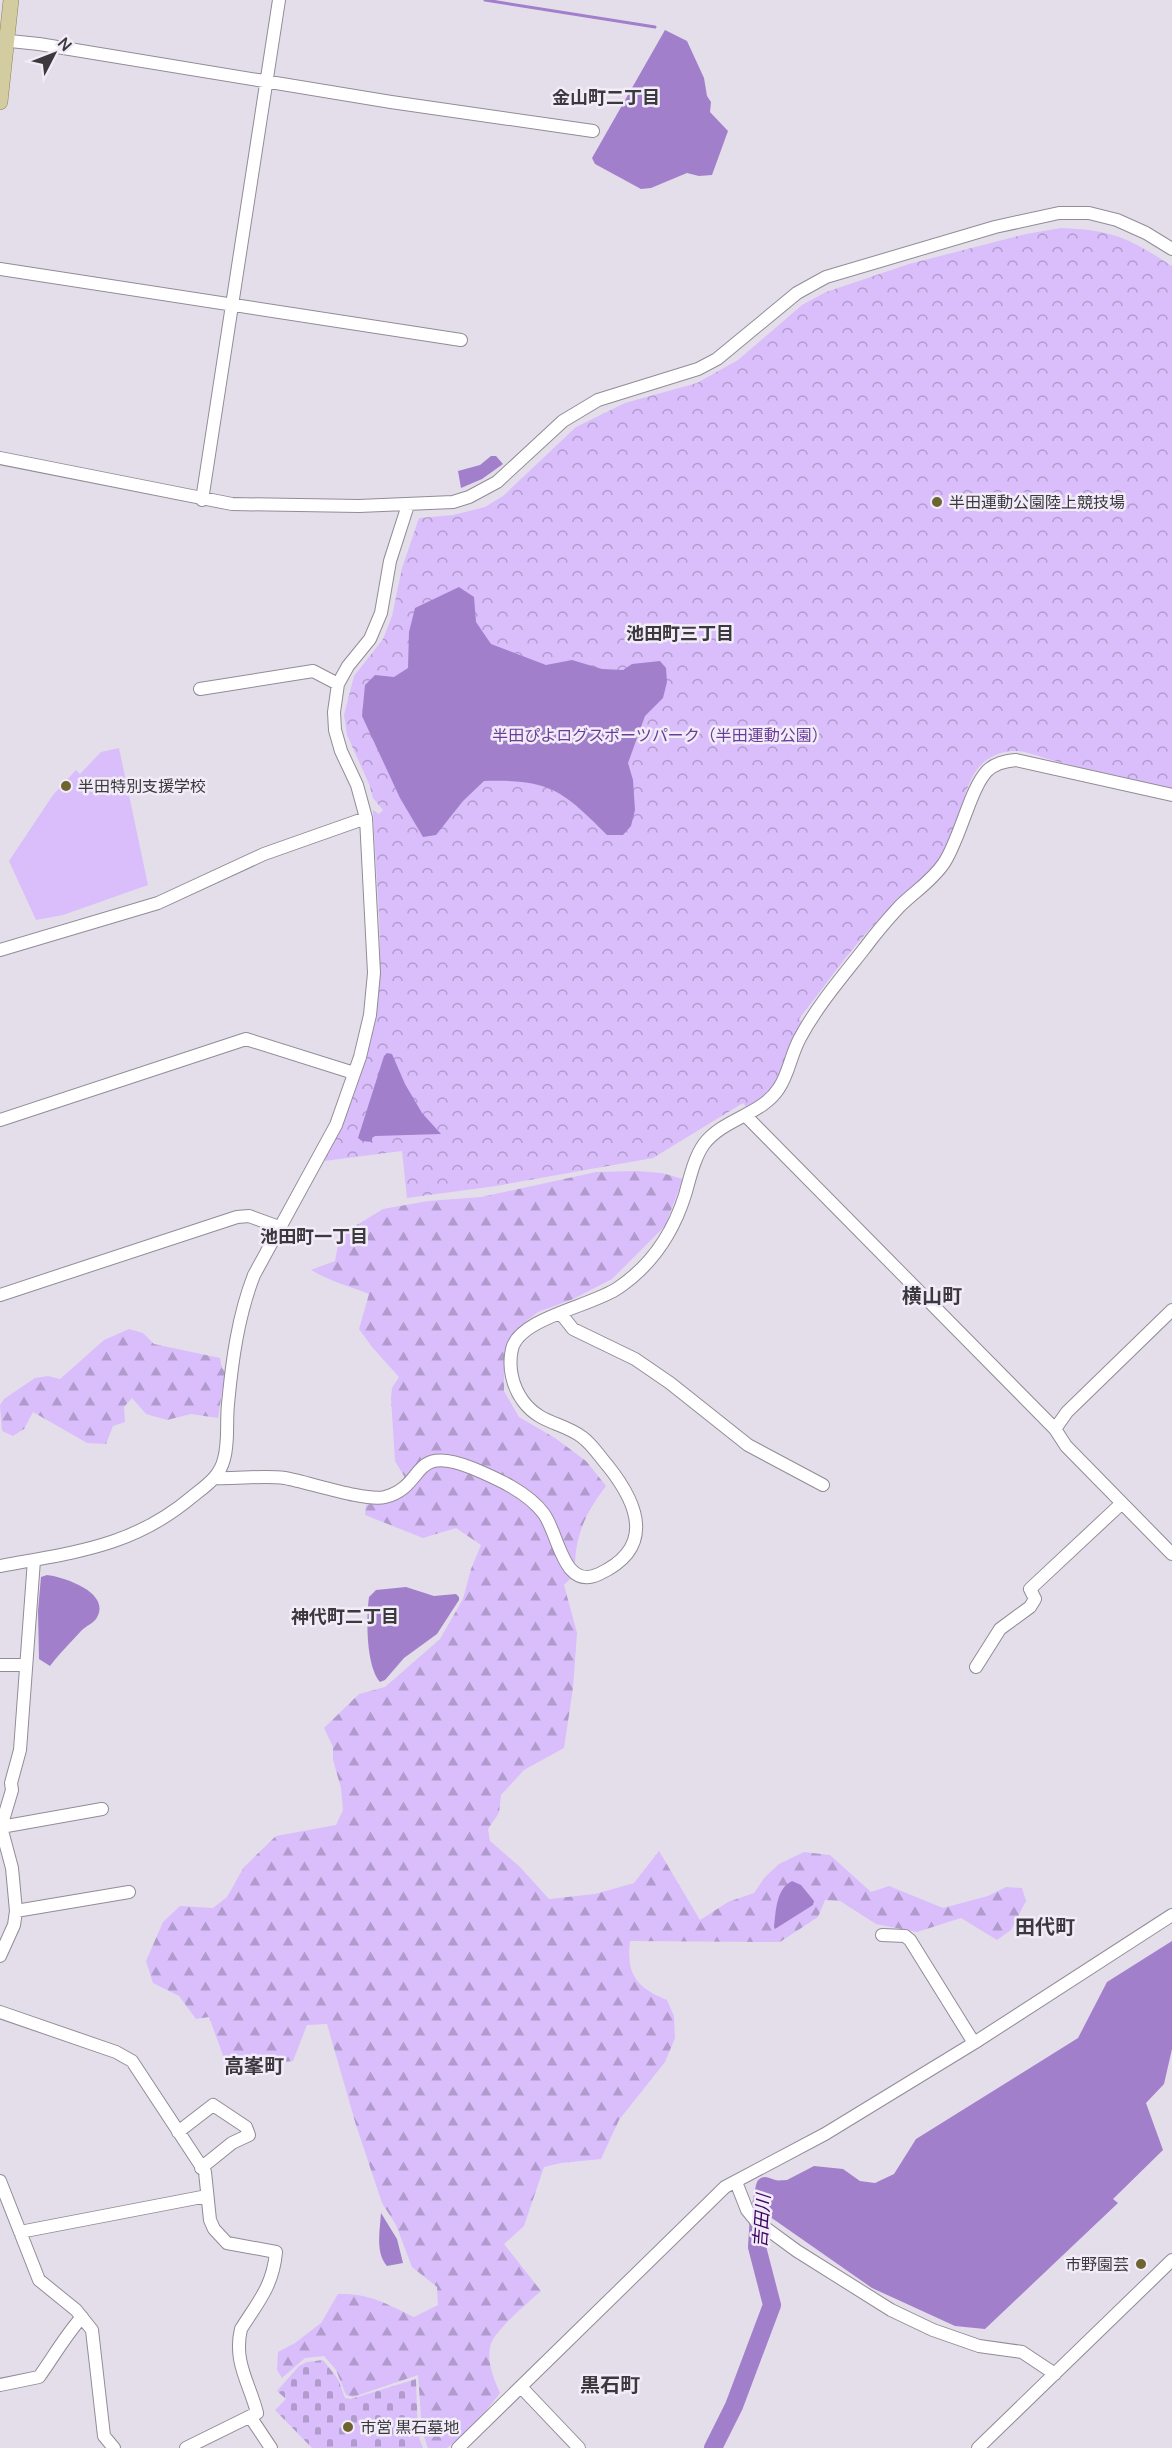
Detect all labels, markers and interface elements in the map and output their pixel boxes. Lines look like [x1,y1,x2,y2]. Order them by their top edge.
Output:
north arrow [24,24,84,84]
text: N [53,32,77,56]
district label: 金山町二丁目 [552,85,660,109]
place label: 半田運動公園陸上競技場 [949,491,1125,513]
marker: 半田運動公園陸上競技場 [930,495,944,509]
district label: 池田町三丁目 [626,621,734,645]
park label: 半田ぴよログスポーツパーク（半田運動公園） [492,724,828,746]
place label: 半田特別支援学校 [78,775,206,797]
marker: 半田特別支援学校 [59,779,73,793]
district label: 池田町一丁目 [260,1224,368,1248]
district label: 横山町 [902,1282,962,1309]
district label: 神代町二丁目 [291,1604,399,1628]
district label: 田代町 [1015,1913,1075,1940]
district label: 高峯町 [224,2052,284,2079]
water label: 吉田川 [747,2191,775,2249]
place label: 市野園芸 [1065,2253,1129,2275]
marker: 市野園芸 [1134,2257,1148,2271]
district label: 黒石町 [580,2371,640,2398]
place label: 市営 黒石墓地 [360,2416,459,2438]
marker: 市営 黒石墓地 [341,2420,355,2434]

